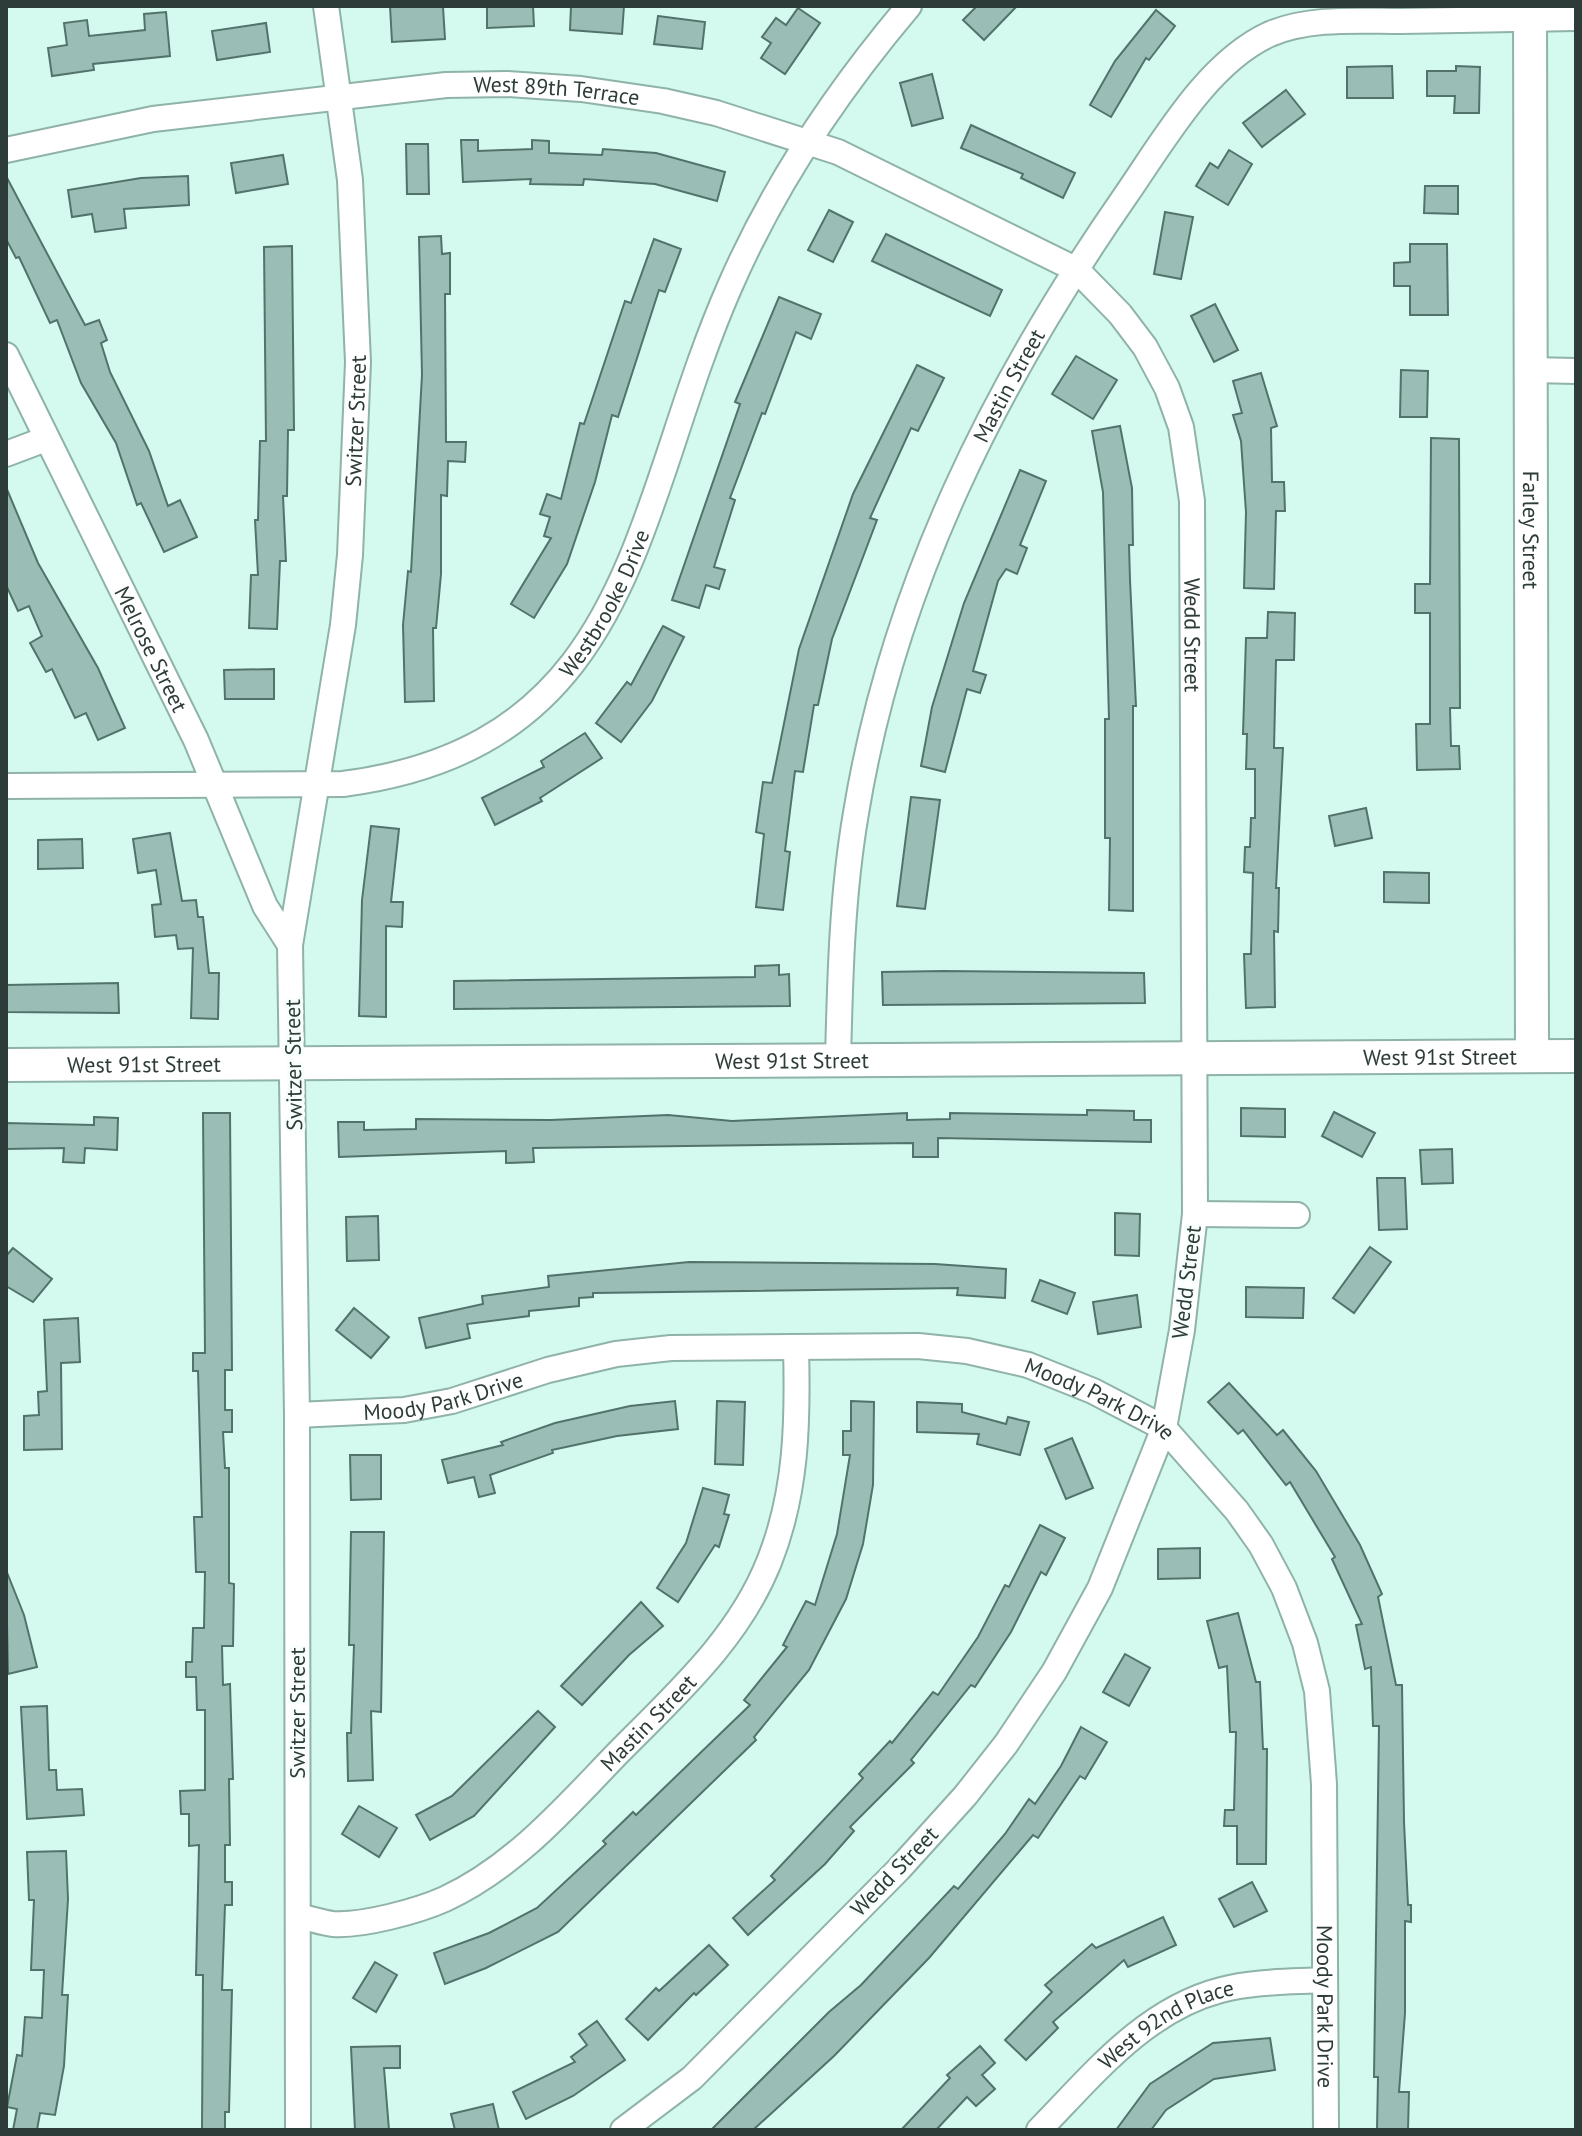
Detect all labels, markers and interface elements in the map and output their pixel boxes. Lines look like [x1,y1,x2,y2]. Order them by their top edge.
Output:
street label: West 89th Terrace [473,70,641,111]
street label: Mastin Street [967,323,1051,447]
street label: Switzer Street [339,354,372,487]
street label: Farley Street [1517,471,1545,590]
street label: Westbrooke Drive [553,525,655,683]
street label: Wedd Street [1178,578,1207,693]
street label: Melrose Street [108,582,194,717]
street label: Switzer Street [278,999,308,1131]
street label: West 91st Street [1363,1042,1518,1071]
street label: West 91st Street [715,1046,870,1075]
street label: West 91st Street [67,1050,222,1079]
street label: Wedd Street [1165,1223,1207,1340]
street label: Moody Park Drive [1020,1351,1182,1445]
street label: Moody Park Drive [363,1365,526,1426]
street label: Switzer Street [283,1647,311,1779]
street label: Mastin Street [594,1668,702,1777]
street label: Wedd Street [844,1820,944,1922]
street label: Moody Park Drive [1311,1925,1340,2088]
street label: West 92nd Place [1092,1973,1236,2075]

